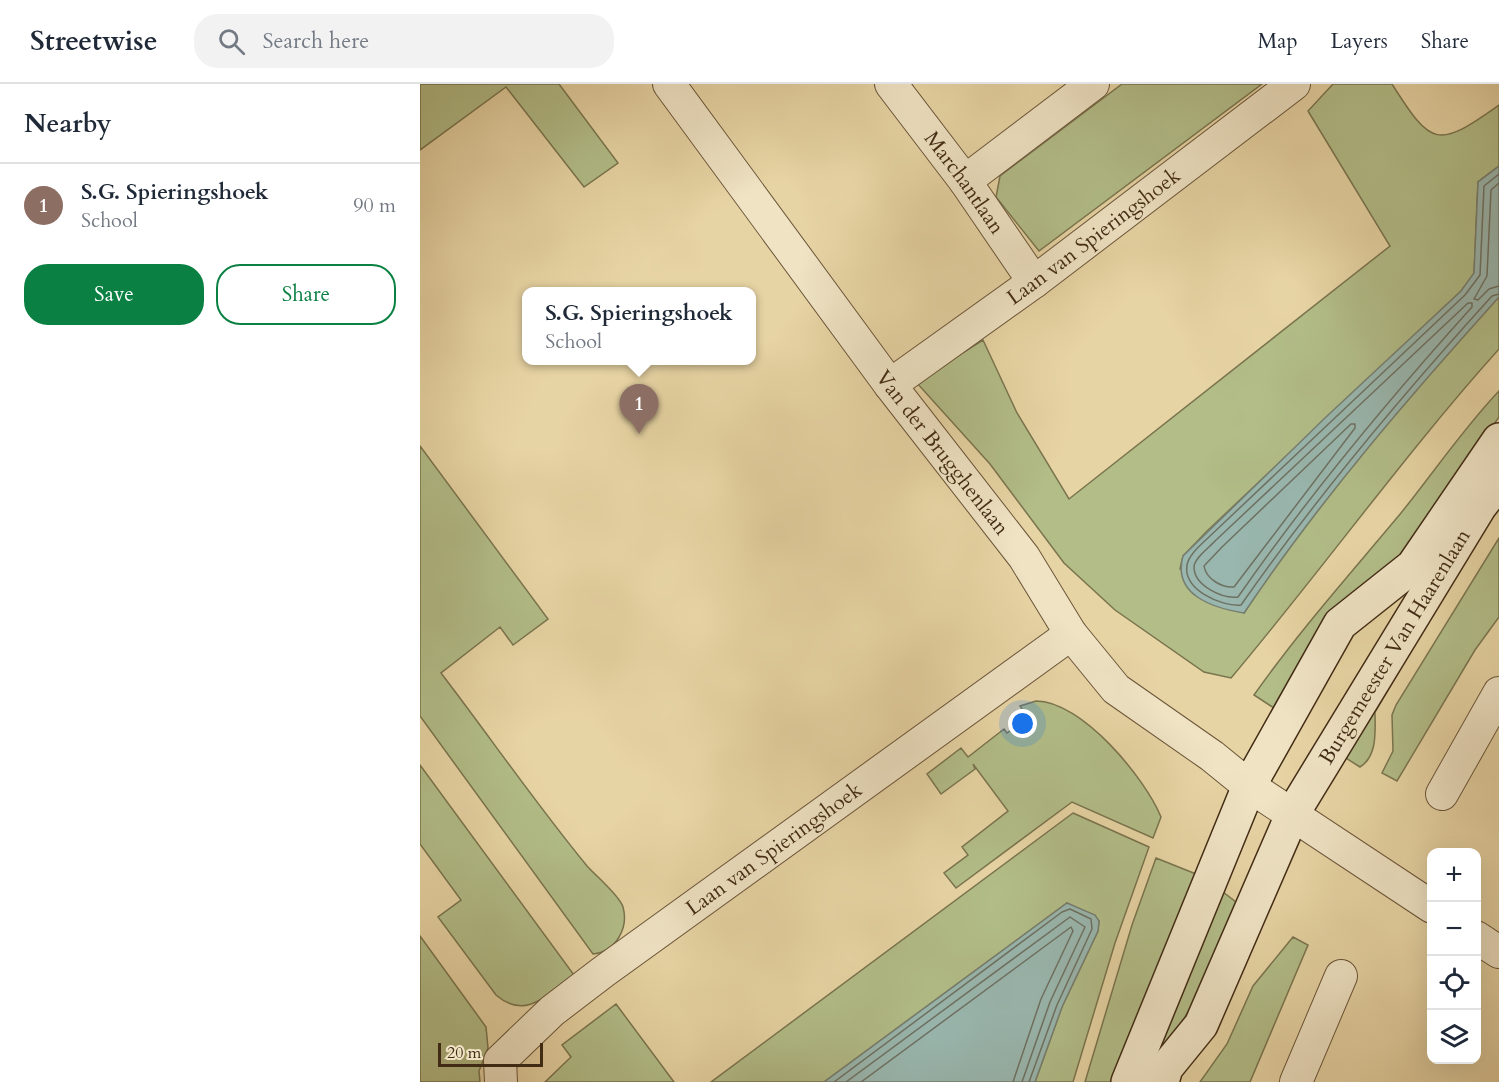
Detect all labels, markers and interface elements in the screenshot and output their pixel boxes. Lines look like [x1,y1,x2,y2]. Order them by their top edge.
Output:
search box [194,14,614,68]
text: Streetwise [30,22,158,60]
icon: search [215,25,248,58]
text: Search here [263,26,369,56]
text: Map [1258,27,1298,56]
text: Layers [1331,27,1388,56]
text: Share [1421,27,1469,56]
text: Nearby [24,106,112,141]
street label: Marchantlaan [917,125,1012,240]
street label: Laan van Spieringshoek [1001,161,1187,312]
text: S.G. Spieringshoek [81,177,268,207]
text: 1 [38,192,49,219]
text: 90 m [353,192,396,219]
text: School [81,207,138,234]
button: Save [24,264,204,325]
button: Share [216,264,396,325]
popup [522,287,756,365]
text: S.G. Spieringshoek [545,298,733,328]
text: School [545,328,602,355]
street label: Van der Brugghenlaan [869,364,1016,541]
pin: 1 [620,384,658,434]
street label: Burgemeester Van Haarenlaan [1312,523,1477,770]
your location [1008,709,1037,738]
street label: Laan van Spieringshoek [680,775,868,922]
map controls [1427,848,1481,1064]
button: + [1427,848,1481,902]
button: − [1427,902,1481,956]
button: locate [1427,956,1481,1010]
button: layers [1427,1010,1481,1064]
scale bar [438,1040,543,1068]
text: 20 m [447,1042,481,1064]

